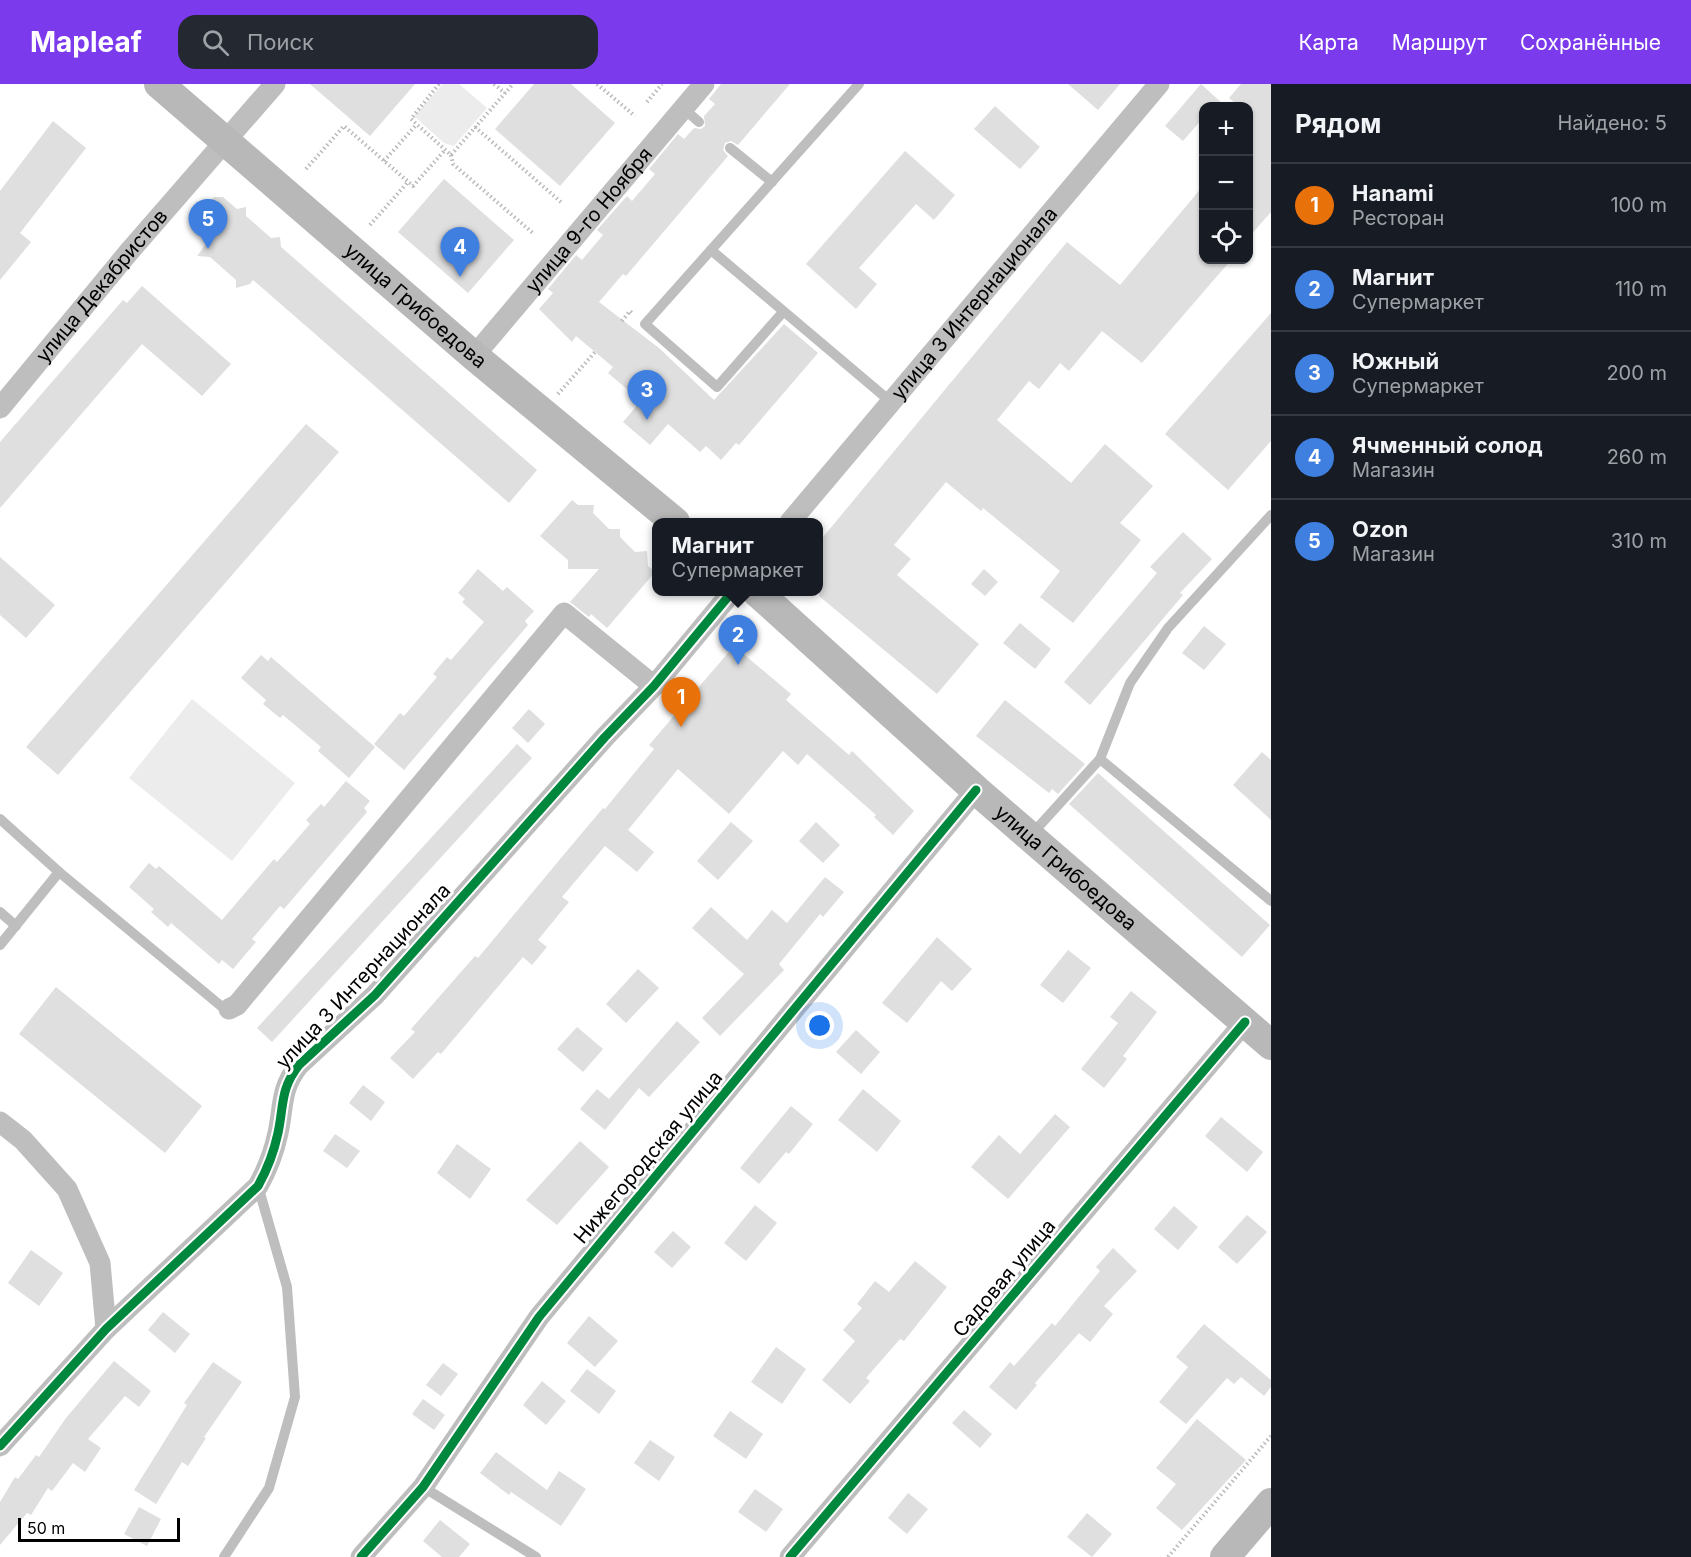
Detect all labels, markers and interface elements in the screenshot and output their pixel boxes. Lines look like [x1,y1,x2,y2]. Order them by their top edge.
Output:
search box [178,15,598,69]
text: Mapleaf [30,25,142,59]
icon: search [199,26,232,59]
text: Поиск [247,29,314,55]
text: Карта [1298,30,1359,55]
text: Маршрут [1392,30,1487,55]
text: Сохранённые [1520,30,1661,55]
map controls [1199,102,1253,264]
button: + [1199,102,1253,156]
text: Рядом [1295,108,1381,139]
text: Найдено: 5 [1557,111,1667,135]
street label: улица 9-го Ноября [521,142,657,298]
button: − [1199,156,1253,210]
text: Hanami [1352,180,1434,206]
text: 1 [1310,193,1319,217]
text: 100 m [1610,193,1667,217]
pin: 5 [188,200,228,249]
street label: улица 3 Интернационала [886,202,1062,405]
street label: улица Декабристов [31,204,173,367]
text: Ресторан [1352,206,1444,230]
button: locate [1199,210,1253,264]
pin: 4 [440,228,480,277]
street label: улица Грибоедова [340,238,491,373]
text: Магнит [1352,264,1434,290]
text: 2 [1308,277,1321,301]
text: 110 m [1615,277,1667,301]
text: Супермаркет [1352,290,1484,314]
text: Южный [1352,348,1439,374]
text: 3 [1308,361,1321,385]
text: 200 m [1606,361,1667,385]
pin: 3 [628,370,666,420]
text: Супермаркет [1352,374,1484,398]
text: Ячменный солод [1352,432,1543,458]
text: 4 [1308,445,1321,469]
text: 260 m [1607,445,1667,469]
text: Магазин [1352,458,1435,482]
text: Ozon [1352,516,1408,542]
popup [652,518,823,596]
text: 5 [1308,529,1321,553]
text: 310 m [1611,529,1667,553]
text: Магнит [672,532,754,558]
text: Магазин [1352,542,1435,566]
text: Супермаркет [672,558,803,582]
pin: 2 [718,616,758,665]
pin: 1 [662,678,700,727]
street label: улица Грибоедова [990,800,1142,935]
street label: улица 3 Интернационала [271,878,455,1074]
your location [805,1011,834,1040]
street label: Нижегородская улица [569,1066,727,1248]
street label: Садовая улица [948,1214,1060,1342]
scale bar [18,1515,180,1542]
text: 50 m [27,1518,65,1538]

